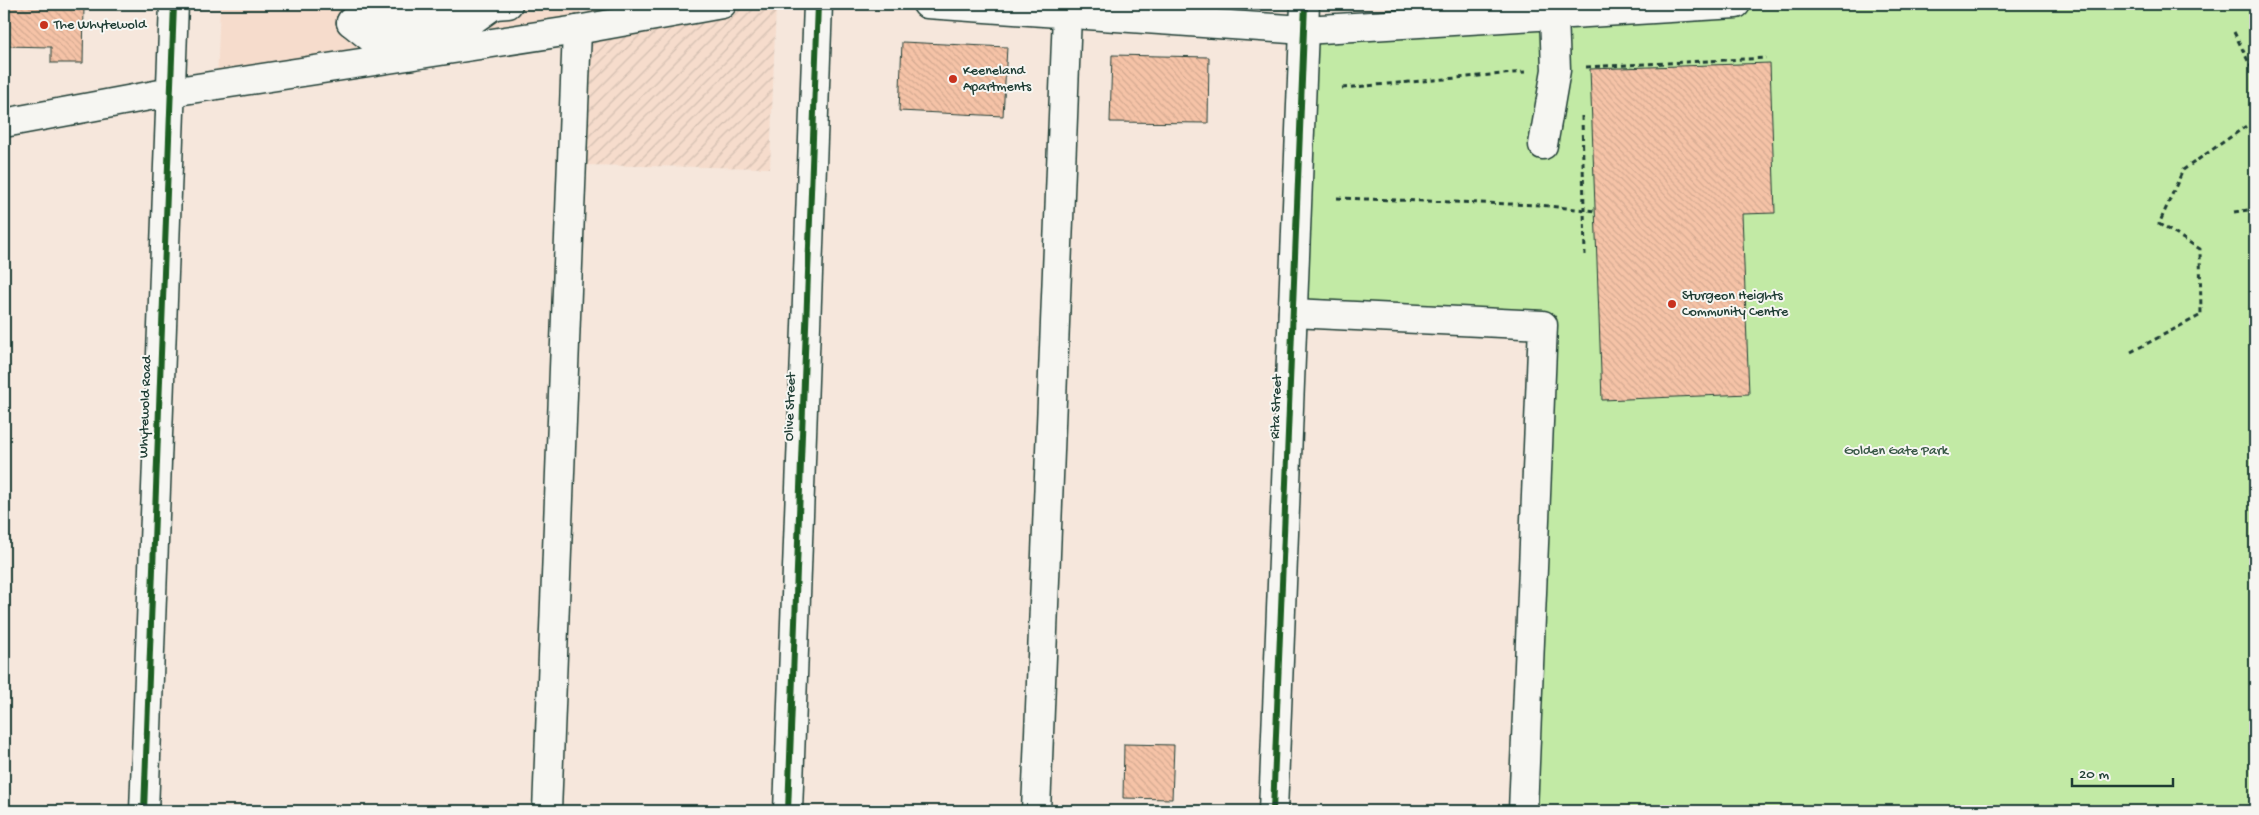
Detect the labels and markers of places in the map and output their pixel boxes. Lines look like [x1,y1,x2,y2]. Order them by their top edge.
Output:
place label: The Whytewold [53,17,148,34]
marker: The Whytewold [38,19,50,31]
place label: Keeneland Apartments [963,63,1032,96]
marker: Keeneland Apartments [947,73,959,85]
place label: Sturgeon Heights Community Centre [1682,288,1789,321]
marker: Sturgeon Heights Community Centre [1666,298,1678,310]

